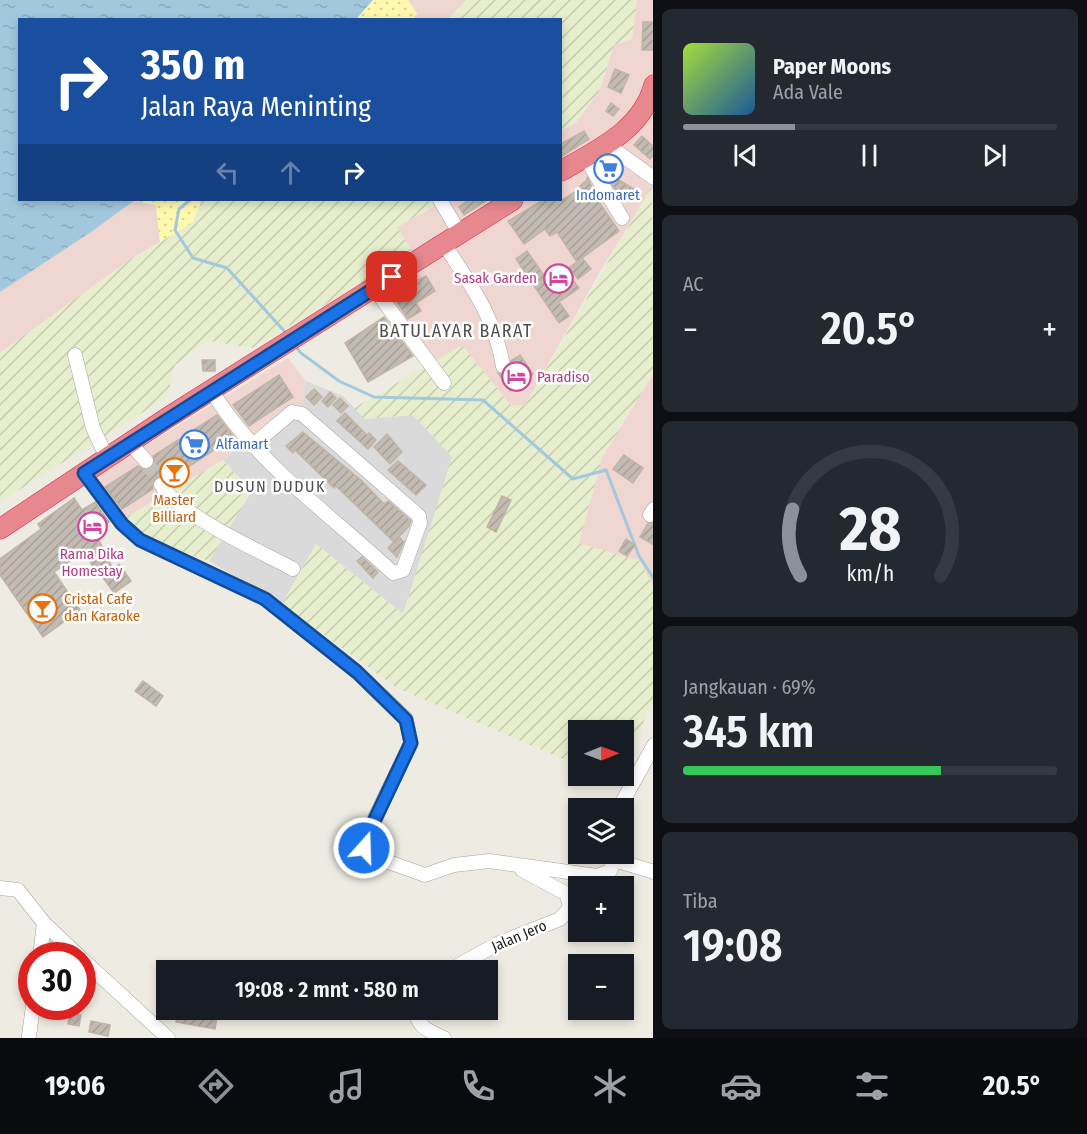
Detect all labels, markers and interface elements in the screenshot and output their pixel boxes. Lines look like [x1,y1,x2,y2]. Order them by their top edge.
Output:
text: 350 m [141,40,245,90]
icon: right [42,42,120,120]
text: Paper Moons [773,53,891,80]
text: Ada Vale [773,80,843,104]
text: Jalan Raya Meninting [141,91,371,123]
icon: previous [729,139,762,172]
icon: pause [853,139,886,172]
icon: next [978,139,1011,172]
supermarket icon: Indomaret [592,152,624,184]
icon: left [211,156,244,189]
icon: ahead [274,156,307,189]
icon: right [337,156,370,189]
place label: Indomaret [576,186,640,204]
pin [366,251,417,302]
icon: arrive [375,260,408,293]
hotel icon: Sasak Garden [542,262,574,294]
place label: Sasak Garden [454,269,537,287]
text: AC [683,272,703,296]
text: 20.5° [821,302,919,356]
text: − [683,310,698,350]
text: + [1042,310,1057,350]
district label: BATULAYAR BARAT [379,320,533,342]
hotel icon: Paradiso [500,361,532,393]
place label: Paradiso [537,368,590,386]
supermarket icon: Alfamart [179,428,211,460]
place label: Alfamart [216,435,269,453]
bar icon: Master Billiard [158,457,190,489]
district label: DUSUN DUDUK [214,477,326,496]
place label: Master Billiard [152,491,196,526]
text: 28 [838,492,901,567]
hotel icon: Rama Dika Homestay [76,511,108,543]
place label: Rama Dika Homestay [60,545,124,580]
text: km/h [846,561,894,587]
place label: Cristal Cafe dan Karaoke [64,590,140,625]
bar icon: Cristal Cafe dan Karaoke [27,592,59,624]
text: Jangkauan · 69% [683,675,816,699]
text: 345 km [683,705,815,759]
north arrow [568,720,634,786]
map controls [568,720,634,1020]
button: layers [568,798,634,864]
position arrow [332,816,396,880]
button: + [568,876,634,942]
text: Tiba [683,889,718,913]
street label: Jalan Jero [489,916,549,956]
text: 19:08 [683,919,783,973]
speed limit sign: 30 [18,942,96,1020]
button: − [568,954,634,1020]
text: 19:08 · 2 mnt · 580 m [235,976,419,1003]
icon: directions [195,1065,237,1107]
icon: music [326,1065,368,1107]
icon: phone [457,1065,499,1107]
icon: climate [589,1065,631,1107]
icon: car [720,1065,762,1107]
icon: filters [851,1065,893,1107]
text: 19:06 [45,1070,105,1102]
text: 20.5° [983,1070,1042,1102]

